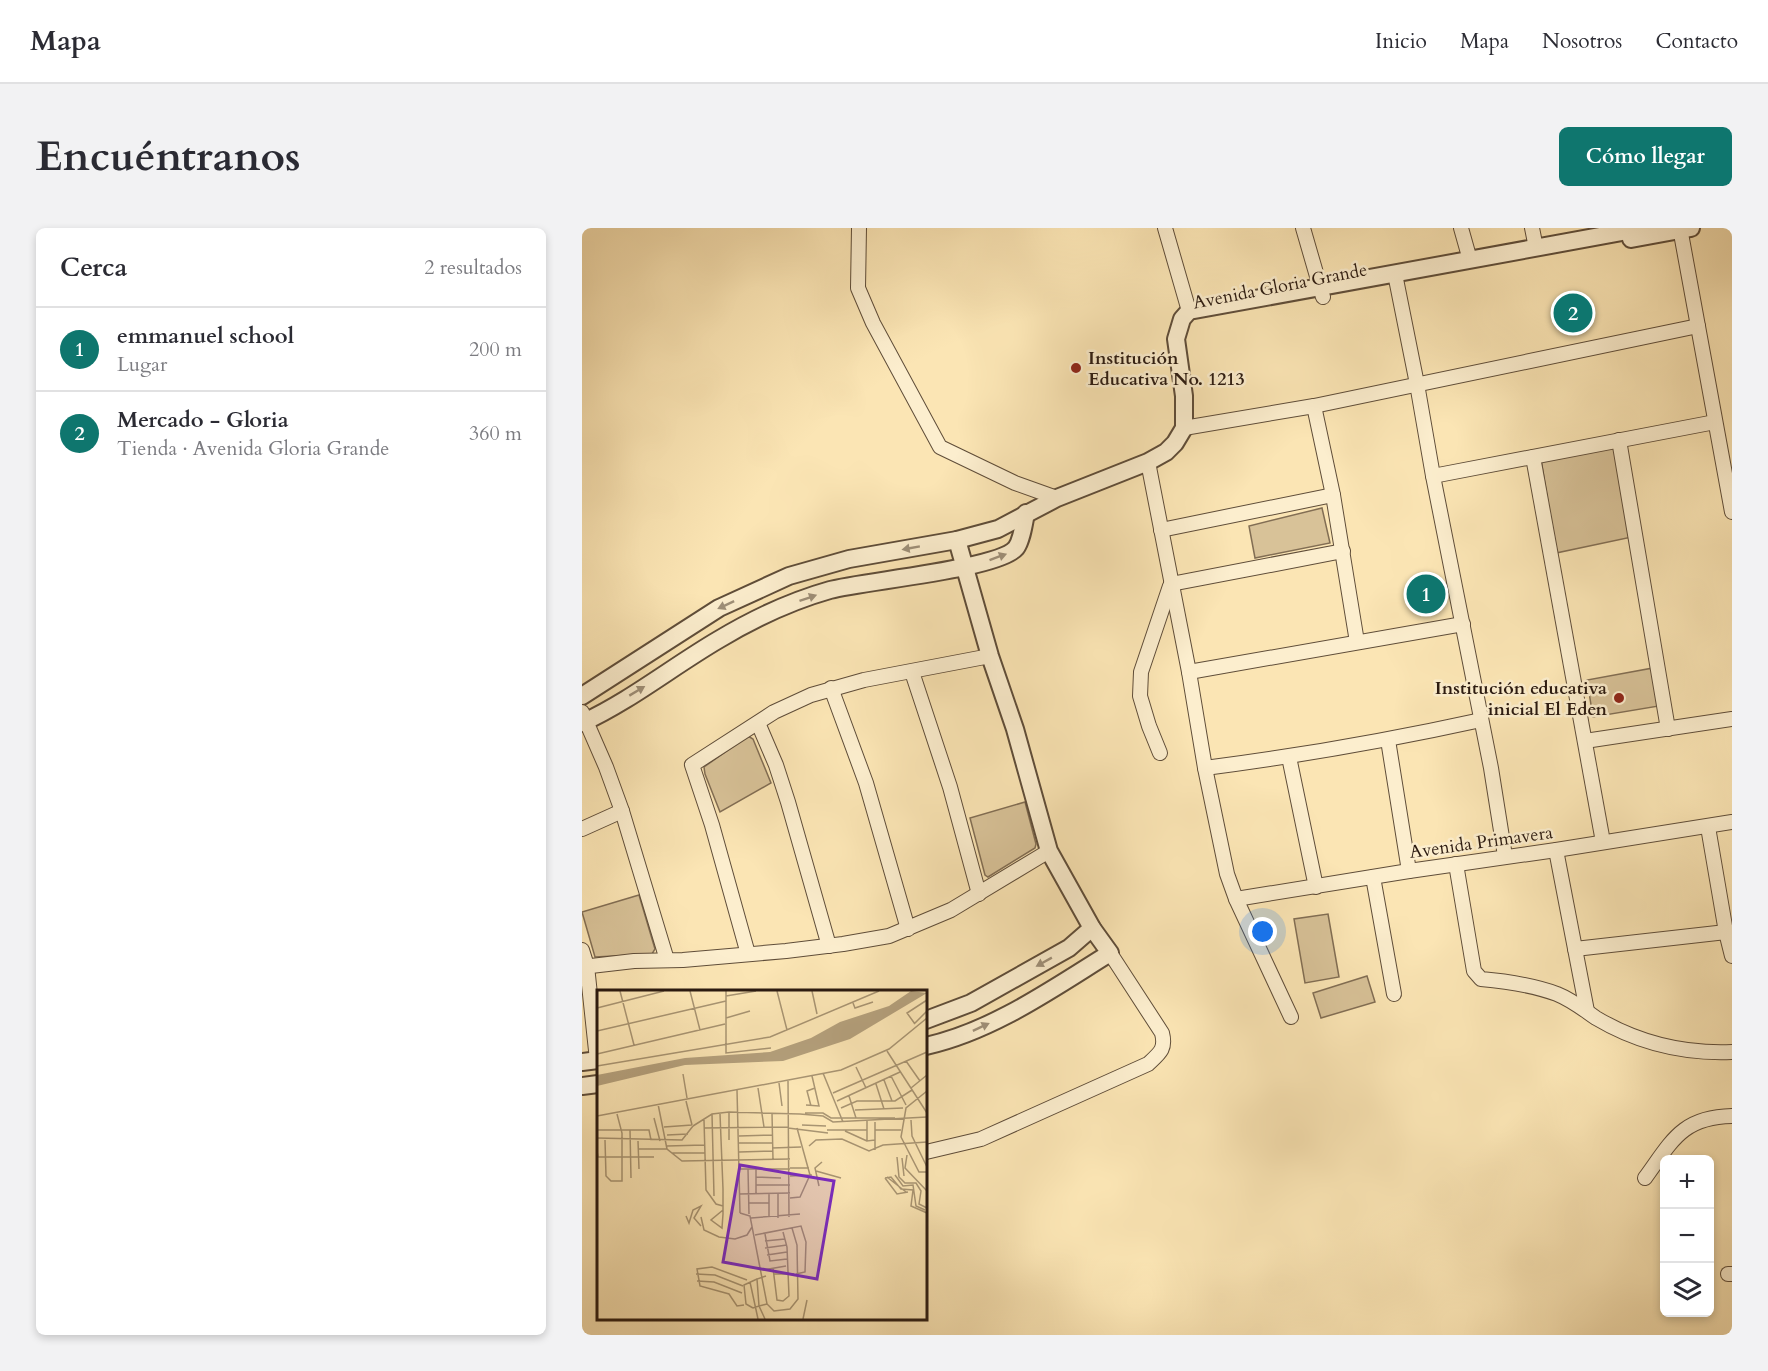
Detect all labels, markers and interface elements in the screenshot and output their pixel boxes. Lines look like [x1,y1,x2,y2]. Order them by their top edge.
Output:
text: Mapa [30,22,101,60]
text: Inicio [1375,27,1427,56]
text: Mapa [1460,27,1509,56]
text: Nosotros [1542,27,1622,56]
text: Contacto [1655,27,1738,56]
button: Cómo llegar [1559,127,1732,186]
text: Encuéntranos [36,128,301,185]
text: Cerca [60,250,127,285]
text: 2 resultados [424,254,522,281]
street label: Avenida Gloria Grande [1191,257,1369,316]
pin: 2 [1554,290,1592,335]
text: emmanuel school [117,321,294,351]
text: 1 [74,336,85,363]
text: 200 m [469,336,522,363]
place label: Institución Educativa No. 1213 [1088,346,1245,392]
text: Lugar [117,351,167,378]
marker: Institución Educativa No. 1213 [1069,361,1083,375]
text: Mercado - Gloria [117,405,289,435]
text: 2 [74,420,85,447]
text: 360 m [469,420,522,447]
text: Tienda · Avenida Gloria Grande [117,435,389,462]
one-way arrow [902,544,921,553]
one-way arrow [989,552,1007,561]
pin: 1 [1406,572,1446,616]
one-way arrow [799,593,817,603]
one-way arrow [717,600,734,609]
place label: Institución educativa inicial El Eden [1435,676,1607,722]
one-way arrow [629,686,645,697]
marker: Institución educativa inicial El Eden [1612,691,1626,705]
street label: Avenida Primavera [1408,820,1555,865]
your location [1248,917,1277,946]
one-way arrow [1036,957,1053,967]
inset map [597,990,927,1320]
one-way arrow [972,1022,989,1031]
map controls [1660,1155,1714,1317]
button: + [1660,1155,1714,1209]
button: − [1660,1209,1714,1263]
button: layers [1660,1263,1714,1317]

